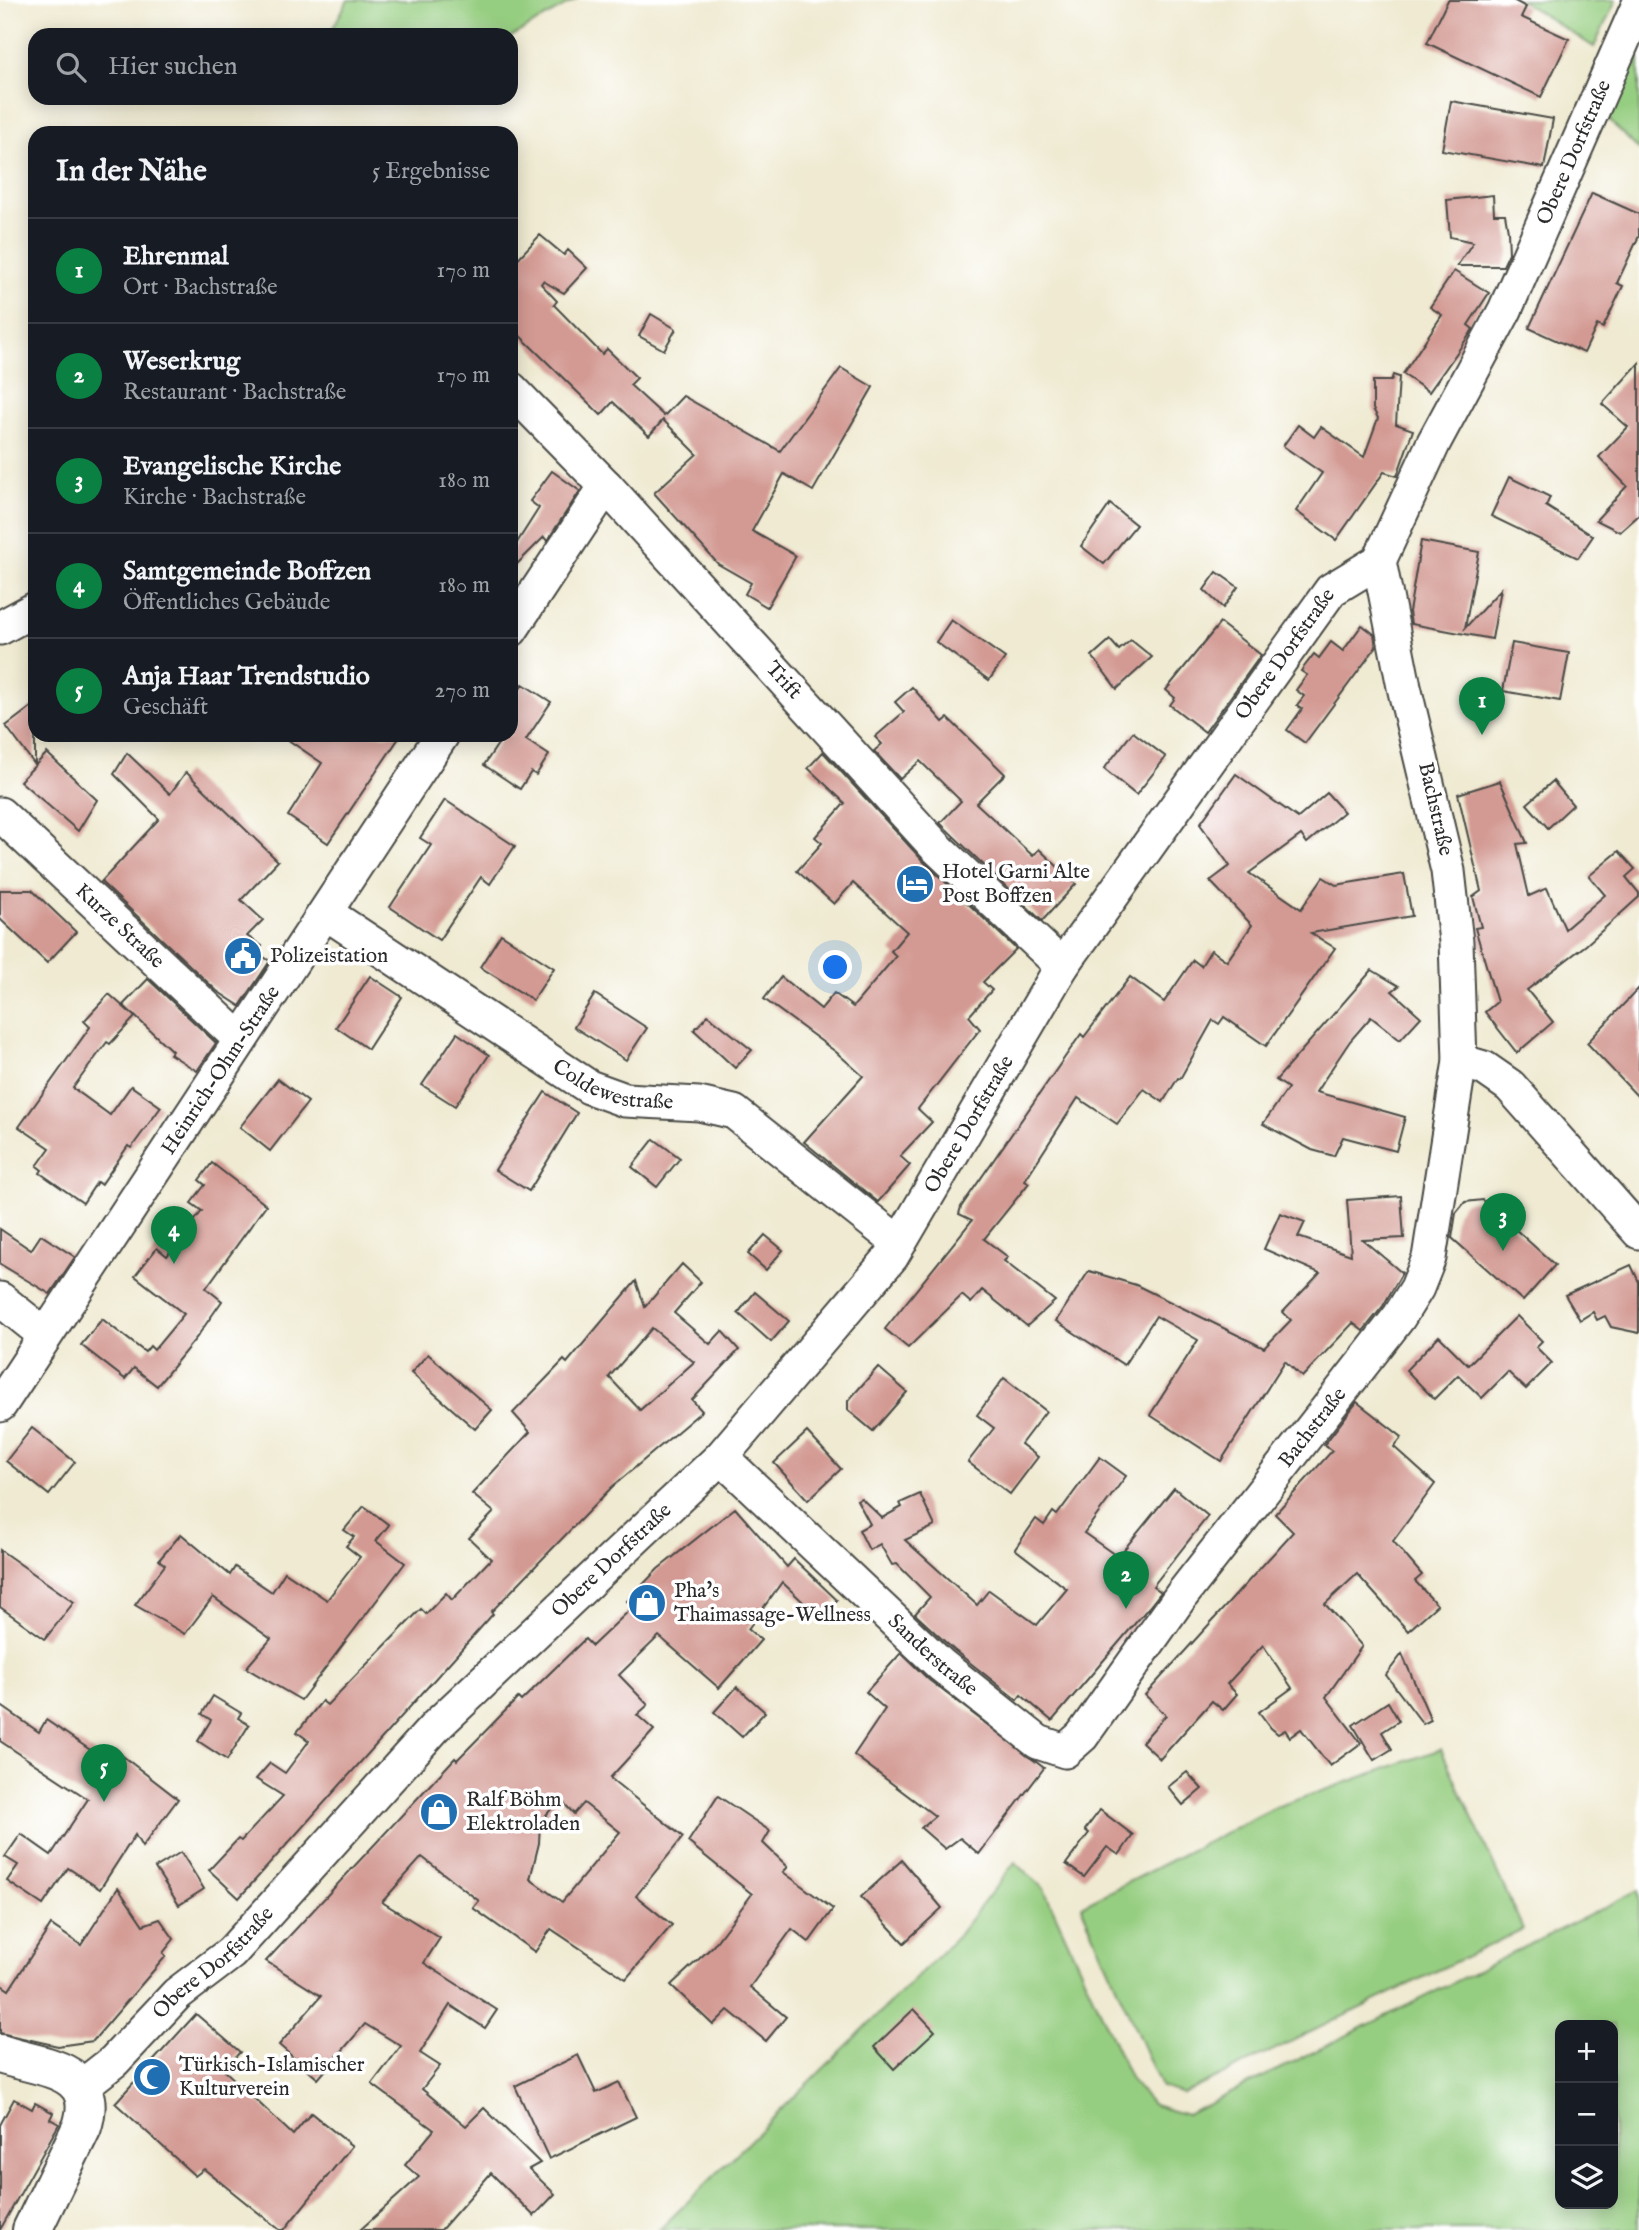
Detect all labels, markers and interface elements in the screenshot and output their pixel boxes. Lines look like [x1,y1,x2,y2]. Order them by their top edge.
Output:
search box [28,28,518,105]
icon: search [52,48,90,86]
text: Hier suchen [108,50,238,83]
street label: Obere Dorfstraße [1530,75,1618,229]
text: In der Nähe [56,153,207,191]
text: 5 Ergebnisse [372,157,490,186]
text: Ehrenmal [123,240,229,273]
text: 1 [75,256,83,285]
text: 170 m [437,256,490,285]
text: Ort · Bachstraße [123,273,278,302]
text: Weserkrug [123,345,240,378]
text: 2 [74,361,84,390]
text: 170 m [437,361,490,390]
text: Restaurant · Bachstraße [123,378,346,407]
text: Evangelische Kirche [123,450,341,483]
text: 3 [75,466,83,495]
text: 180 m [438,466,490,495]
text: Kirche · Bachstraße [123,483,306,512]
text: Samtgemeinde Boffzen [123,555,371,588]
text: 4 [73,571,85,600]
text: 180 m [438,571,490,600]
street label: Obere Dorfstraße [1229,583,1342,725]
text: Öffentliches Gebäude [123,588,330,617]
street label: Trift [760,656,808,705]
text: Anja Haar Trendstudio [123,660,370,693]
text: 5 [75,676,83,705]
text: 270 m [435,676,490,705]
pin: 1 [1459,677,1505,735]
text: Geschäft [123,693,208,722]
street label: Bachstraße [1411,760,1459,859]
place label: Hotel Garni Alte Post Boffzen [942,859,1090,910]
hotel icon: Hotel Garni Alte Post Boffzen [894,863,936,905]
street label: Kurze Straße [69,878,170,975]
public building icon: Polizeistation [222,935,264,977]
place label: Polizeistation [270,943,388,970]
your location [818,950,852,984]
street label: Heinrich-Ohm-Straße [155,980,287,1160]
street label: Obere Dorfstraße [918,1050,1020,1198]
street label: Coldewestraße [547,1053,674,1116]
pin: 3 [1480,1193,1526,1251]
pin: 4 [151,1206,197,1264]
street label: Bachstraße [1273,1381,1353,1473]
street label: Obere Dorfstraße [546,1497,678,1624]
pin: 2 [1103,1551,1149,1609]
place label: Pha's Thaimassage-Wellness [674,1578,871,1629]
shop icon: Pha's Thaimassage-Wellness [626,1582,668,1624]
street label: Sanderstraße [882,1608,983,1703]
pin: 5 [81,1744,127,1802]
place label: Ralf Böhm Elektroladen [466,1787,580,1838]
shop icon: Ralf Böhm Elektroladen [418,1791,460,1833]
street label: Obere Dorfstraße [147,1901,280,2025]
map controls [1555,2020,1618,2209]
button: + [1555,2020,1618,2083]
place label: Türkisch-Islamischer Kulturverein [179,2052,365,2103]
mosque icon: Türkisch-Islamischer Kulturverein [131,2056,173,2098]
button: − [1555,2083,1618,2146]
button: layers [1555,2146,1618,2209]

